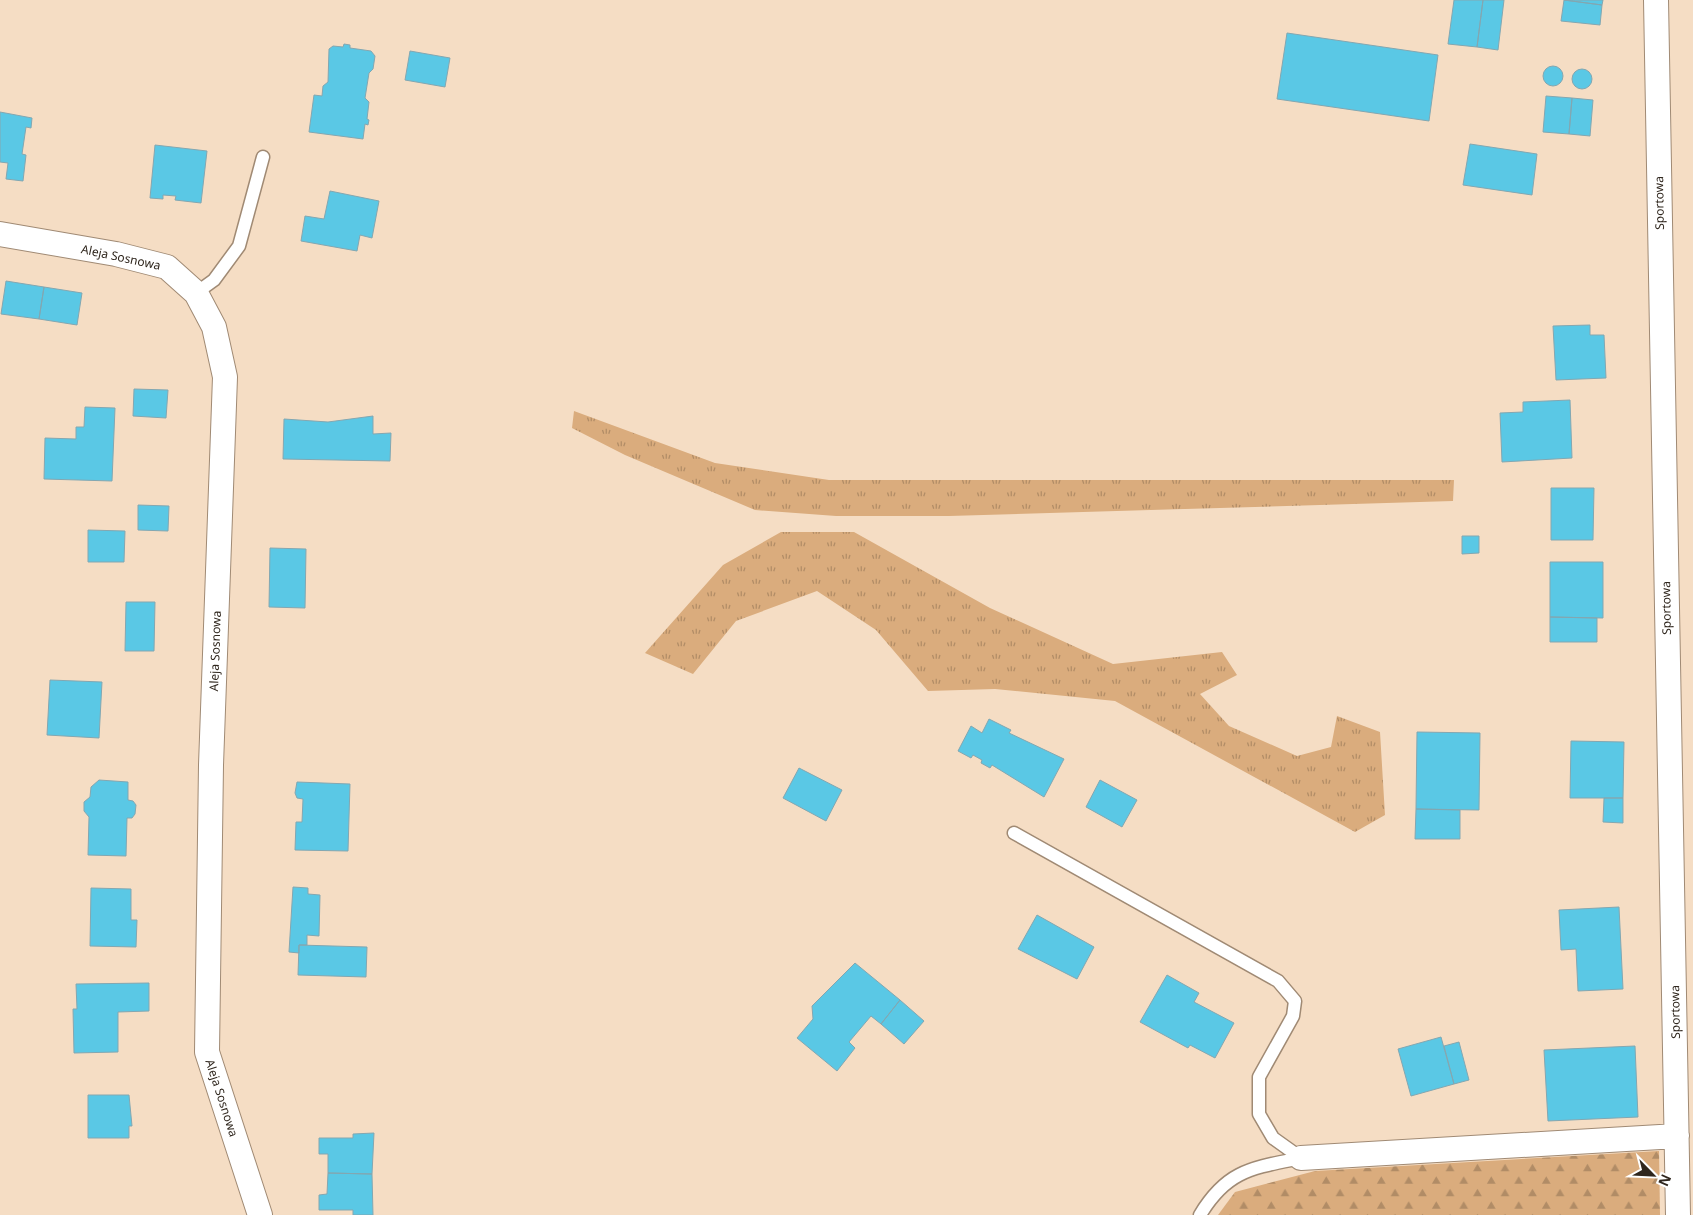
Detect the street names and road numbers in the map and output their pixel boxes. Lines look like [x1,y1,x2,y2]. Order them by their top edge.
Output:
street label: Sportowa [1650,176,1668,230]
street label: Aleja Sosnowa [80,240,162,274]
street label: Sportowa [1657,581,1675,635]
street label: Aleja Sosnowa [205,610,225,692]
street label: Sportowa [1666,985,1684,1039]
street label: Aleja Sosnowa [201,1057,243,1139]

